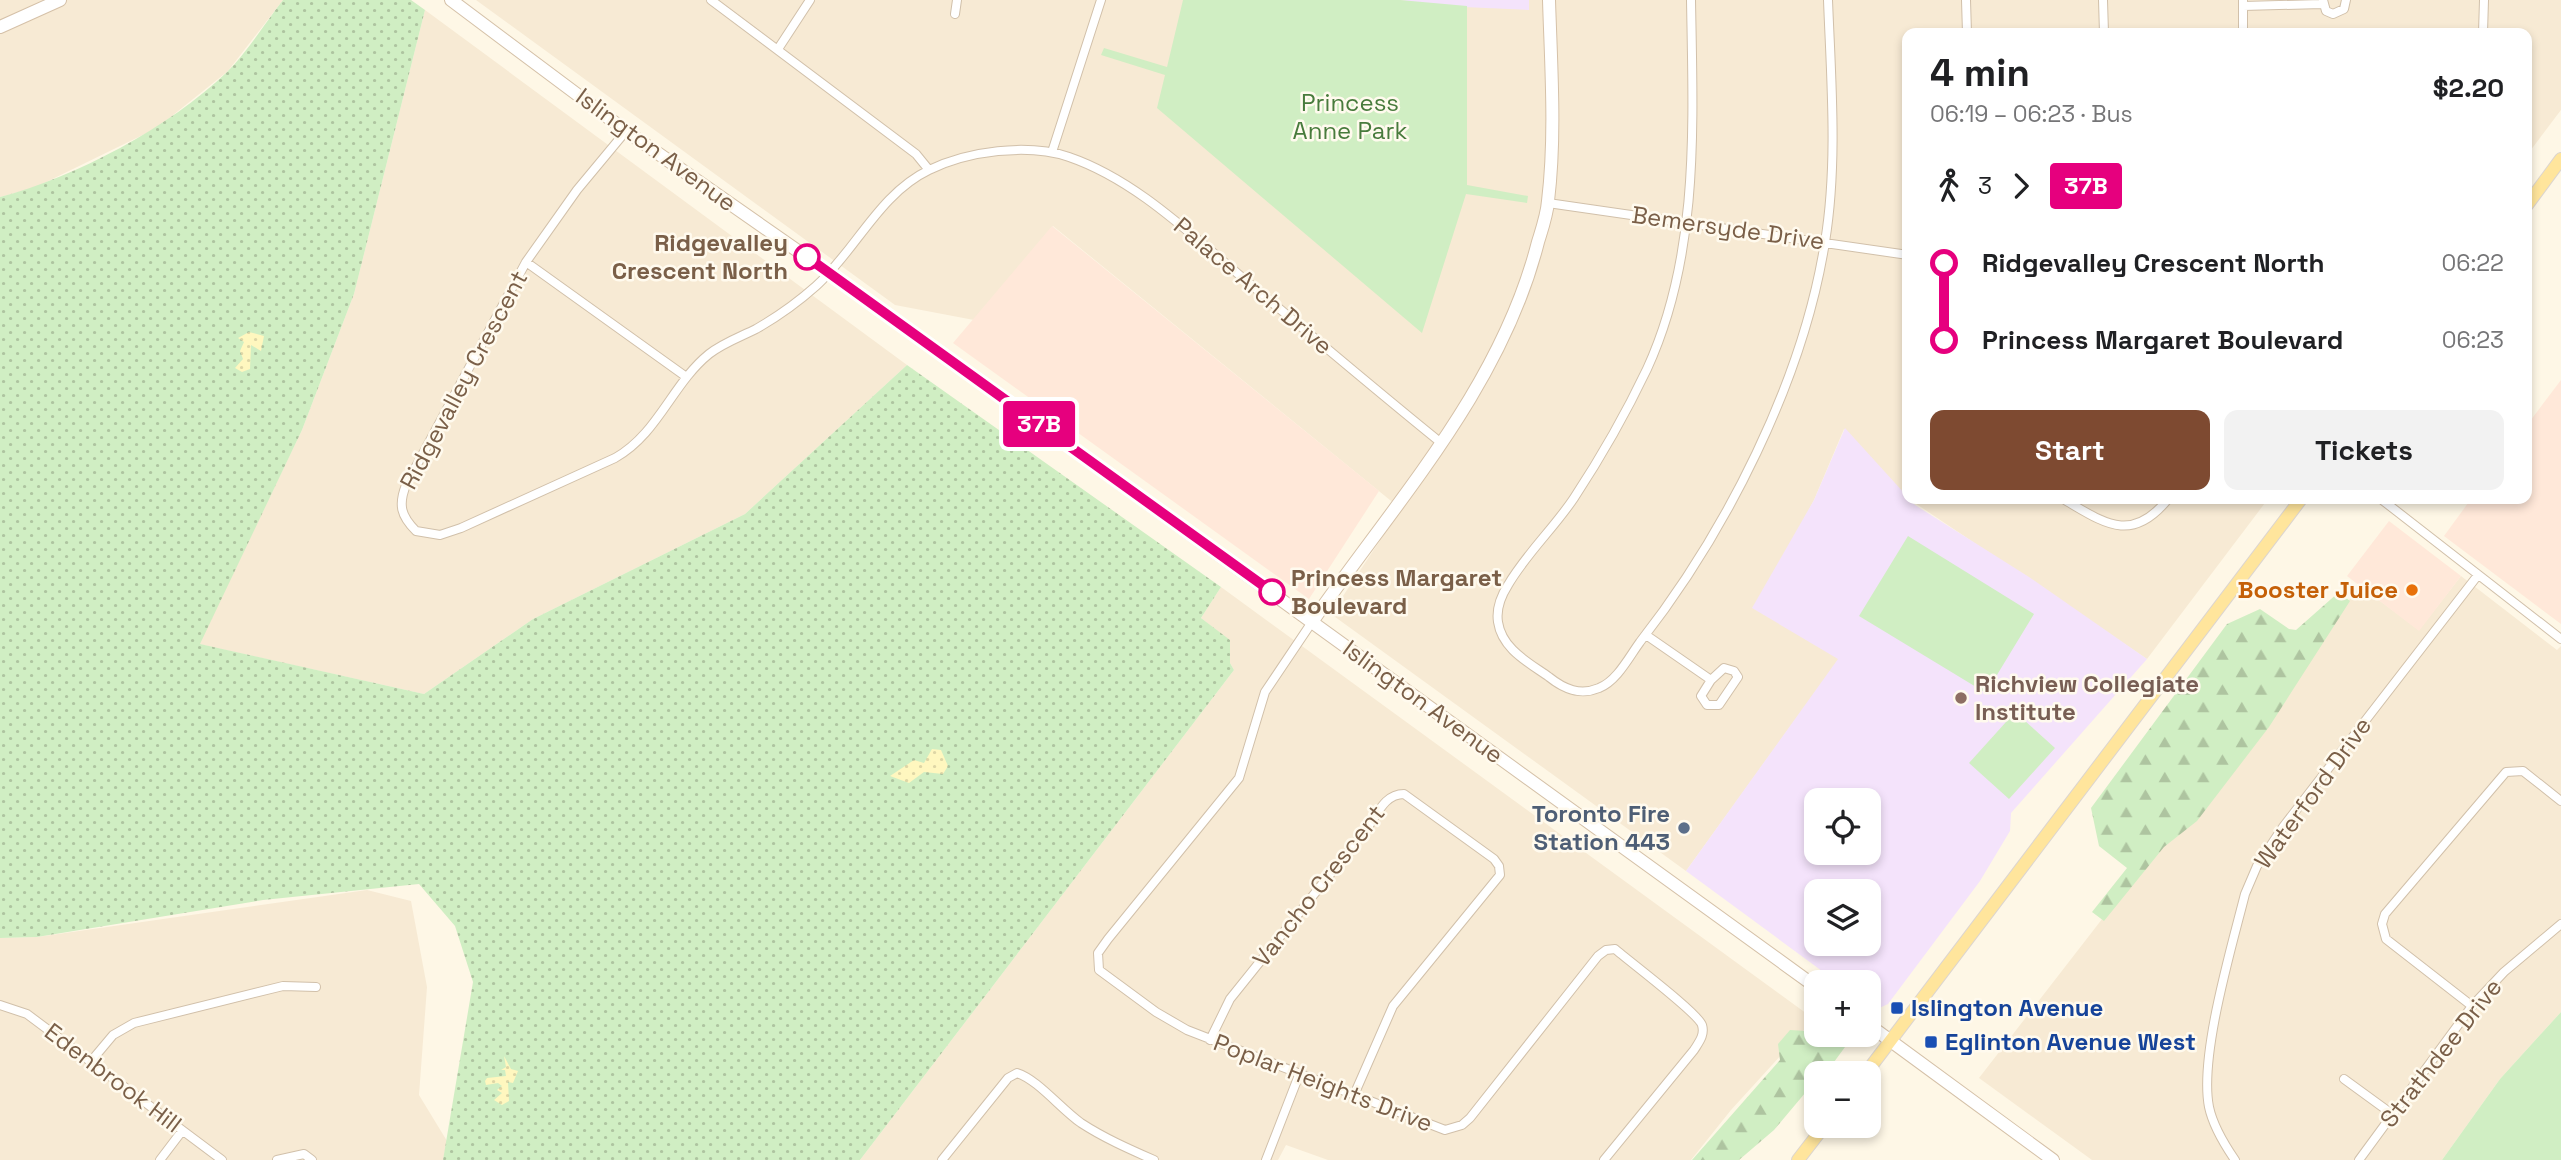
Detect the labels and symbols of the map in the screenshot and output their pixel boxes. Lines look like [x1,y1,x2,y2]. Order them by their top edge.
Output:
street label: Islington Avenue [570,81,743,218]
park label: Princess Anne Park [1293,87,1407,146]
street label: Bemersyde Drive [1630,199,1826,256]
street label: Palace Arch Drive [1167,210,1339,361]
place label: Ridgevalley Crescent North [612,227,788,286]
marker: Ridgevalley Crescent North [794,244,820,270]
street label: Ridgevalley Crescent [393,265,534,495]
line badge: 37B [999,401,1079,447]
place label: Princess Margaret Boulevard [1291,562,1502,621]
place label: Booster Juice [2237,574,2398,605]
marker: Princess Margaret Boulevard [1259,579,1285,605]
marker: Booster Juice [2404,582,2420,598]
street label: Islington Avenue [1337,633,1510,770]
place label: Richview Collegiate Institute [1975,668,2199,727]
marker: Richview Collegiate Institute [1953,690,1969,706]
street label: Waterford Drive [2247,711,2378,875]
street label: Vancho Crescent [1246,798,1392,973]
place label: Toronto Fire Station 443 [1532,798,1670,857]
marker: Toronto Fire Station 443 [1676,820,1692,836]
street label: Strathdee Drive [2373,972,2508,1133]
place label: Islington Avenue [1911,992,2103,1023]
marker: Islington Avenue [1889,1000,1905,1016]
street label: Edenbrook Hill [38,1016,188,1139]
street label: Poplar Heights Drive [1209,1026,1437,1139]
place label: Eglinton Avenue West [1945,1026,2196,1057]
marker: Eglinton Avenue West [1923,1034,1939,1050]

